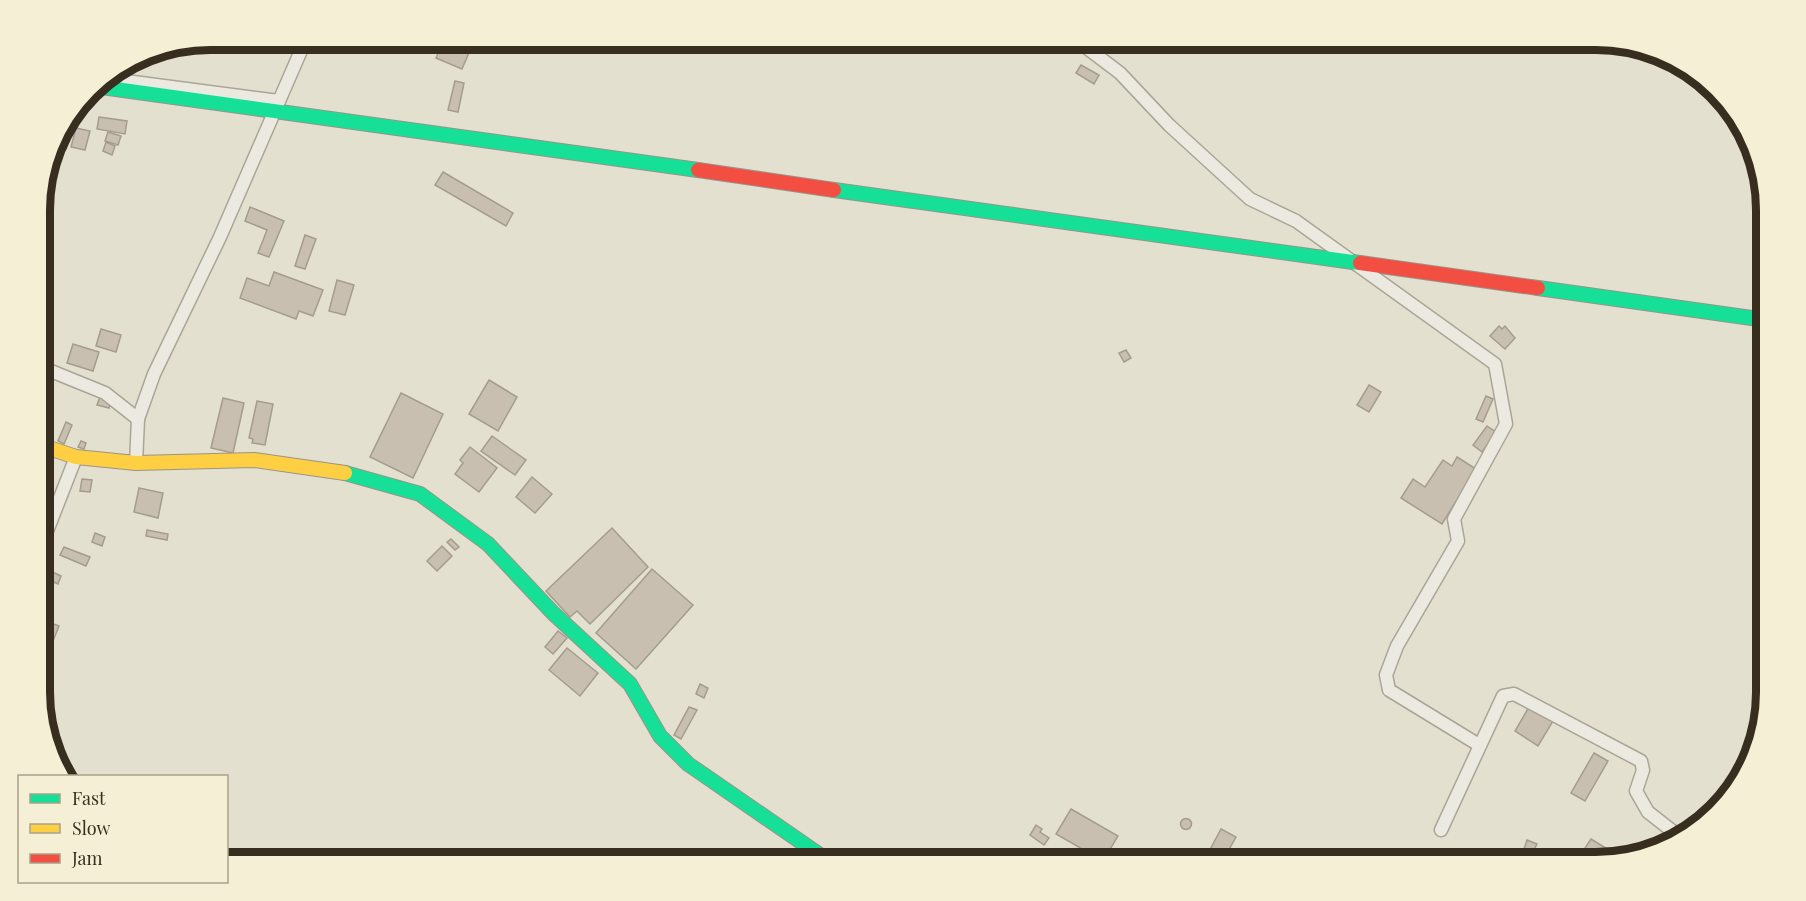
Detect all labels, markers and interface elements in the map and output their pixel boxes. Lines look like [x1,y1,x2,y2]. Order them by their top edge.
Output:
legend [18,775,228,883]
text: Fast [72,786,106,810]
text: Slow [72,816,110,840]
text: Jam [71,846,102,870]

